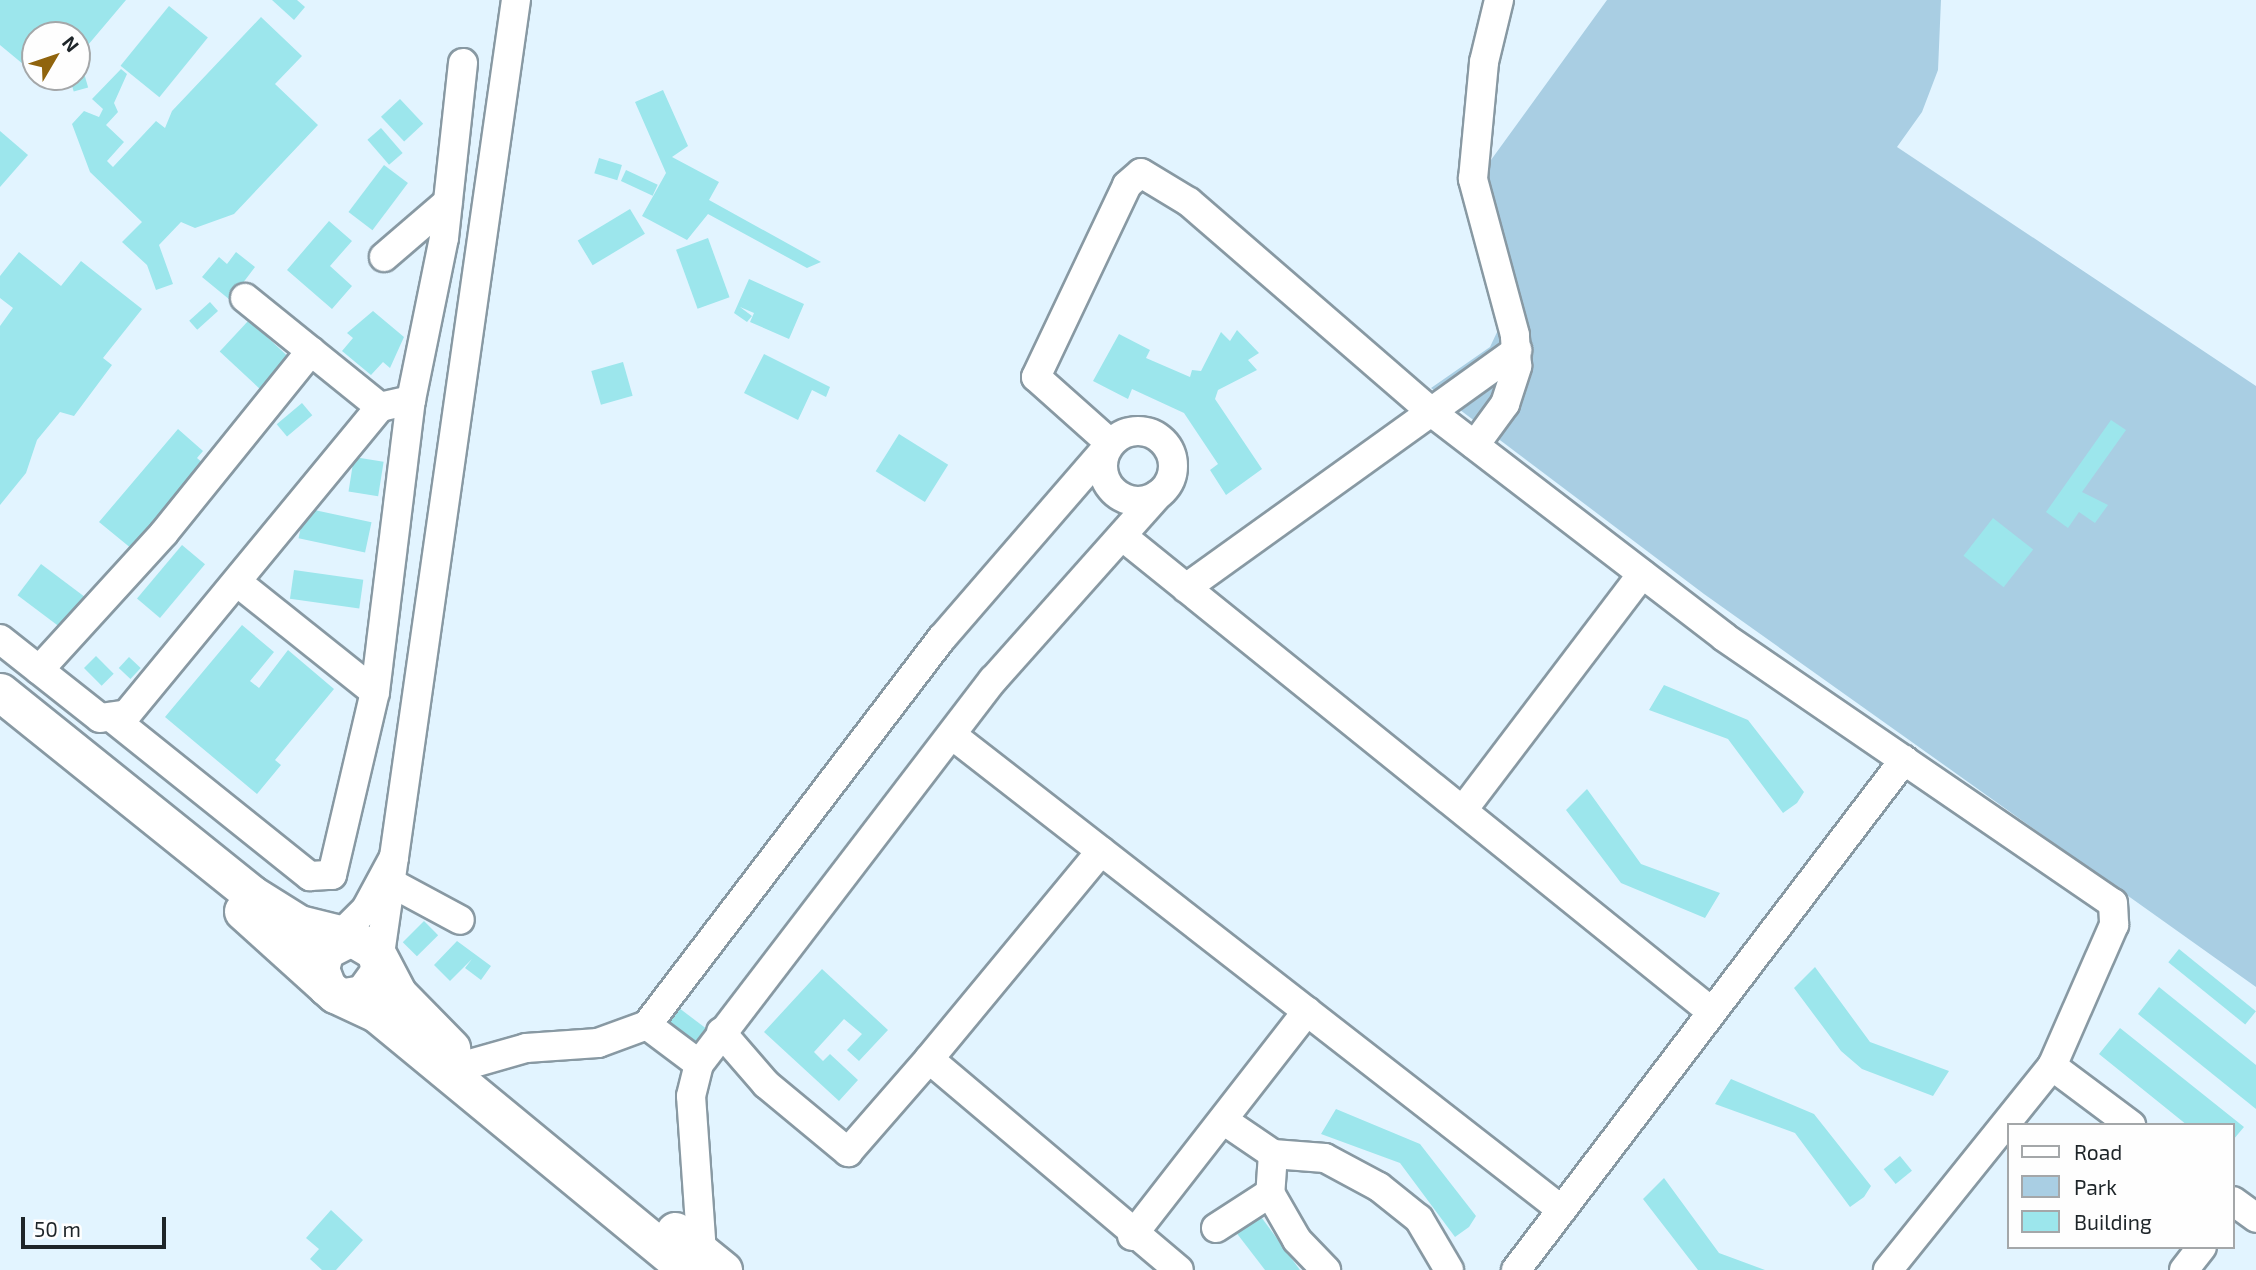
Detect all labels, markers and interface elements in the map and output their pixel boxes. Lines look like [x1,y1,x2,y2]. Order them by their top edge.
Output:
north arrow [21,21,91,91]
text: N [58,31,84,56]
legend [2008,1123,2235,1249]
text: Road [2074,1139,2122,1164]
text: Park [2074,1174,2117,1199]
scale bar [24,1204,170,1248]
text: Building [2074,1209,2152,1234]
text: 50 m [34,1216,81,1241]

